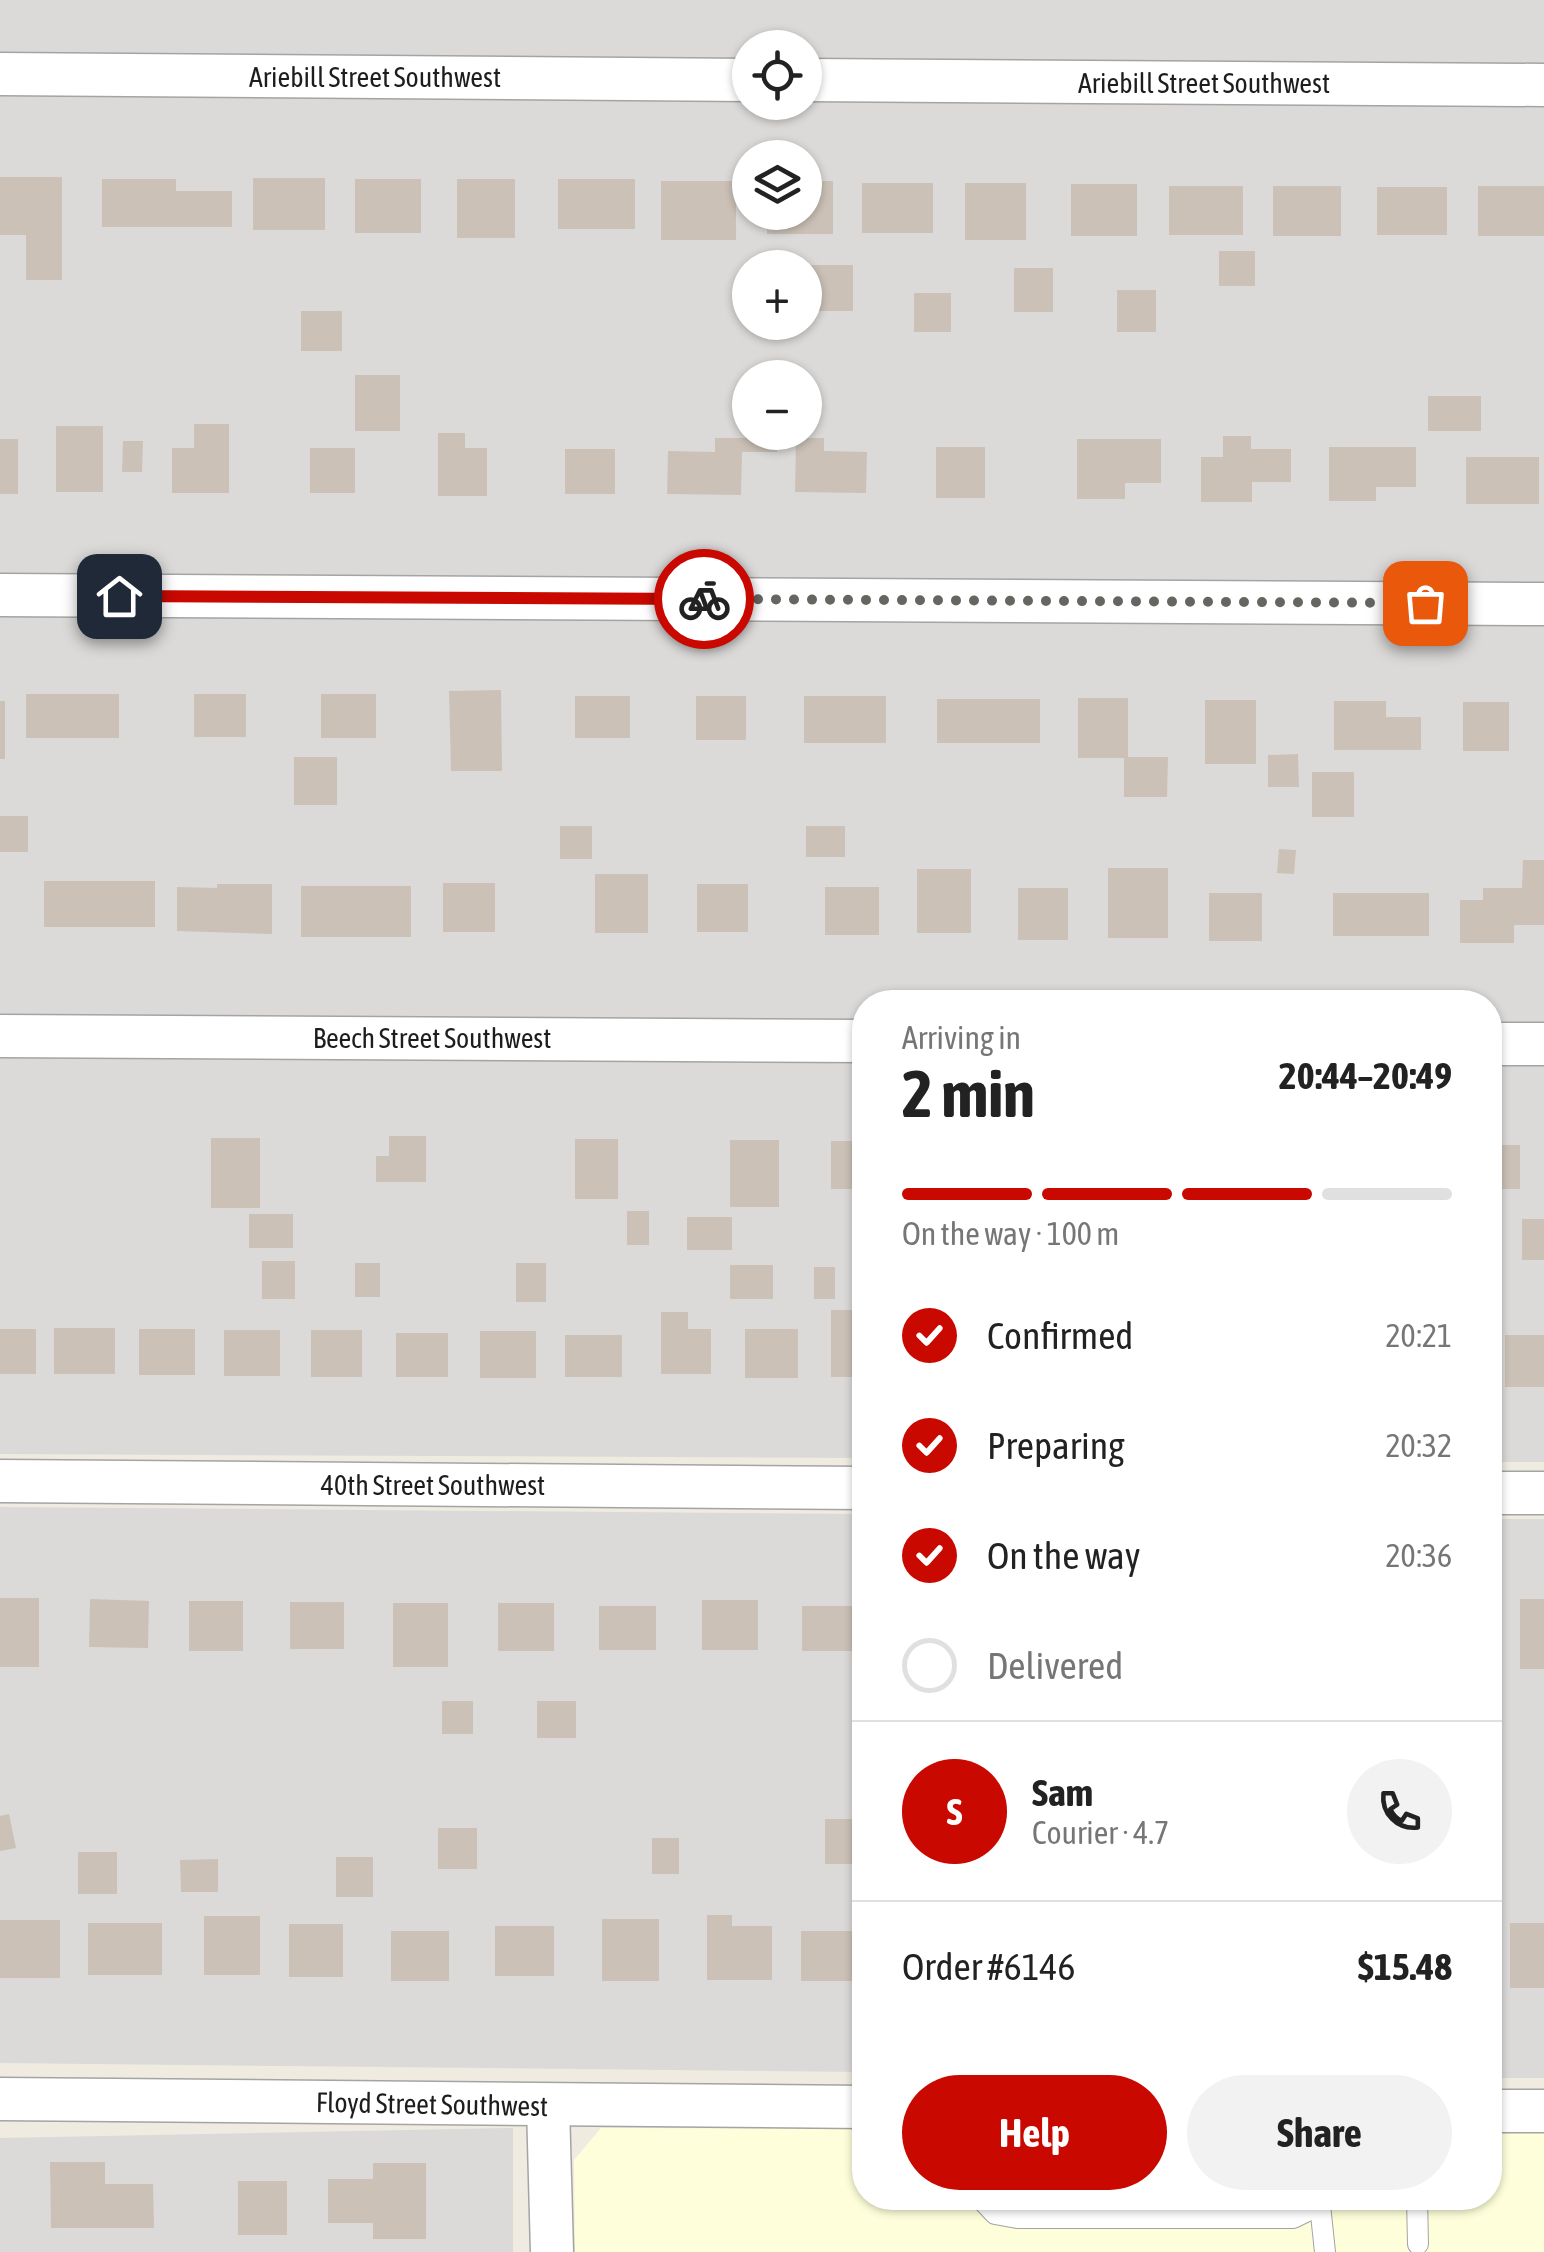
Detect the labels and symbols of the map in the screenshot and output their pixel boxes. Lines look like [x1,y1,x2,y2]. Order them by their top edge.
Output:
street label: Ariebill Street Southwest [249,61,501,93]
street label: Ariebill Street Southwest [1078,67,1330,99]
courier [654,549,754,649]
pin [77,554,162,639]
pin [1383,561,1468,646]
street label: Beech Street Southwest [313,1022,551,1054]
street label: 40th Street Southwest [321,1469,545,1501]
street label: Floyd Street Southwest [316,2086,548,2122]

